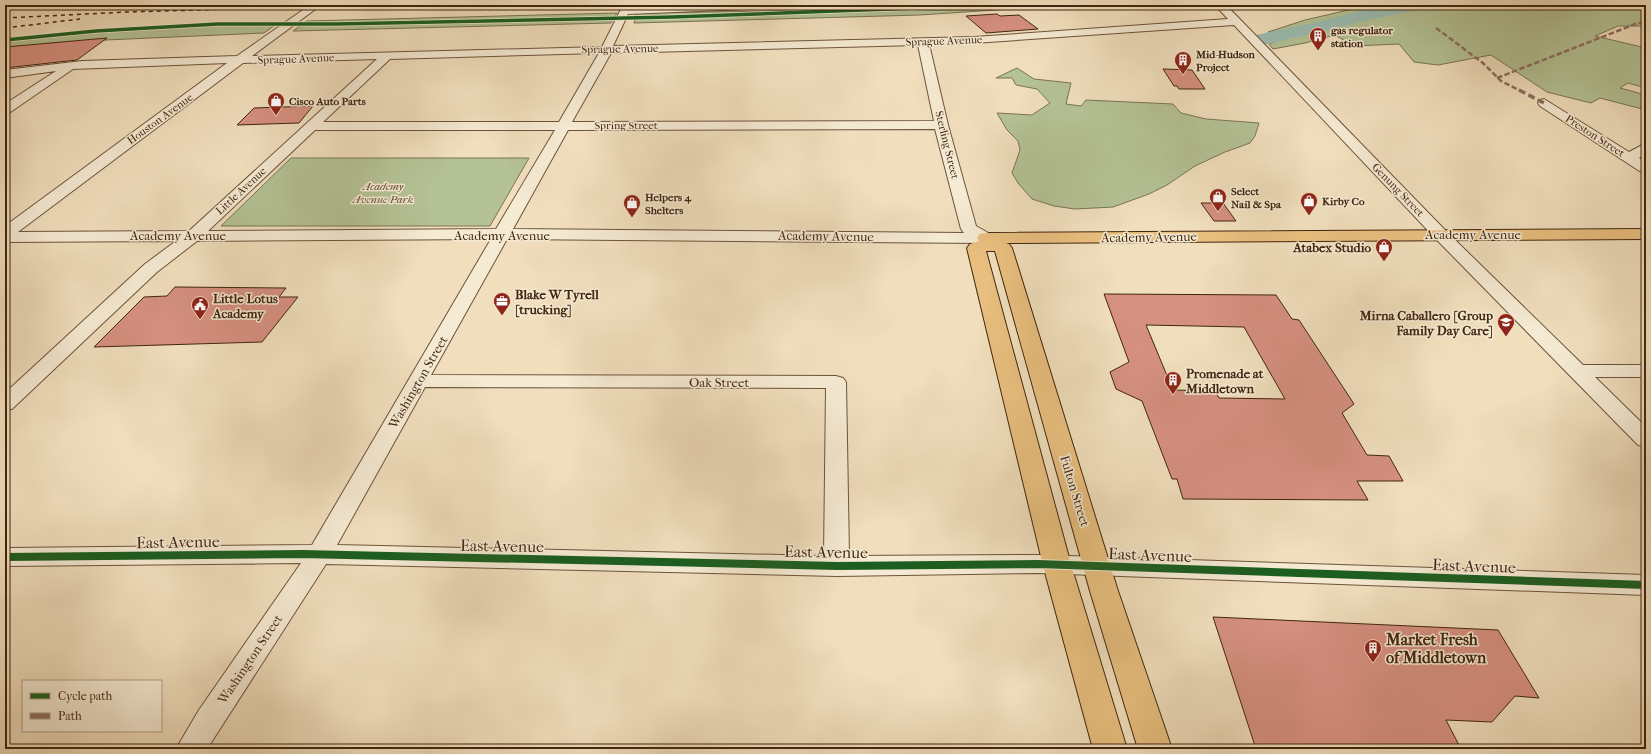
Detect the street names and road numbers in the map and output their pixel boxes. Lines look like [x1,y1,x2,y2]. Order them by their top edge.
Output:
street label: Sprague Avenue [905,33,983,49]
street label: Sprague Avenue [581,42,659,56]
street label: Sprague Avenue [257,51,335,67]
street label: Houston Avenue [125,90,196,147]
street label: Sterling Street [932,110,962,180]
street label: Preston Street [1563,112,1627,160]
street label: Spring Street [594,119,658,132]
street label: Genung Street [1369,161,1427,220]
street label: Little Avenue [213,164,269,218]
street label: Academy Avenue [1424,227,1521,242]
street label: Academy Avenue [129,228,226,243]
street label: Academy Avenue [453,228,550,243]
street label: Academy Avenue [777,228,875,244]
street label: Academy Avenue [1100,229,1198,245]
street label: Washington Street [385,333,451,432]
street label: Oak Street [689,375,749,390]
street label: Fulton Street [1057,454,1093,529]
street label: East Avenue [136,532,220,552]
street label: East Avenue [460,536,544,556]
street label: East Avenue [784,542,868,562]
street label: East Avenue [1108,544,1192,566]
street label: East Avenue [1432,555,1516,577]
street label: Washington Street [214,611,286,707]

